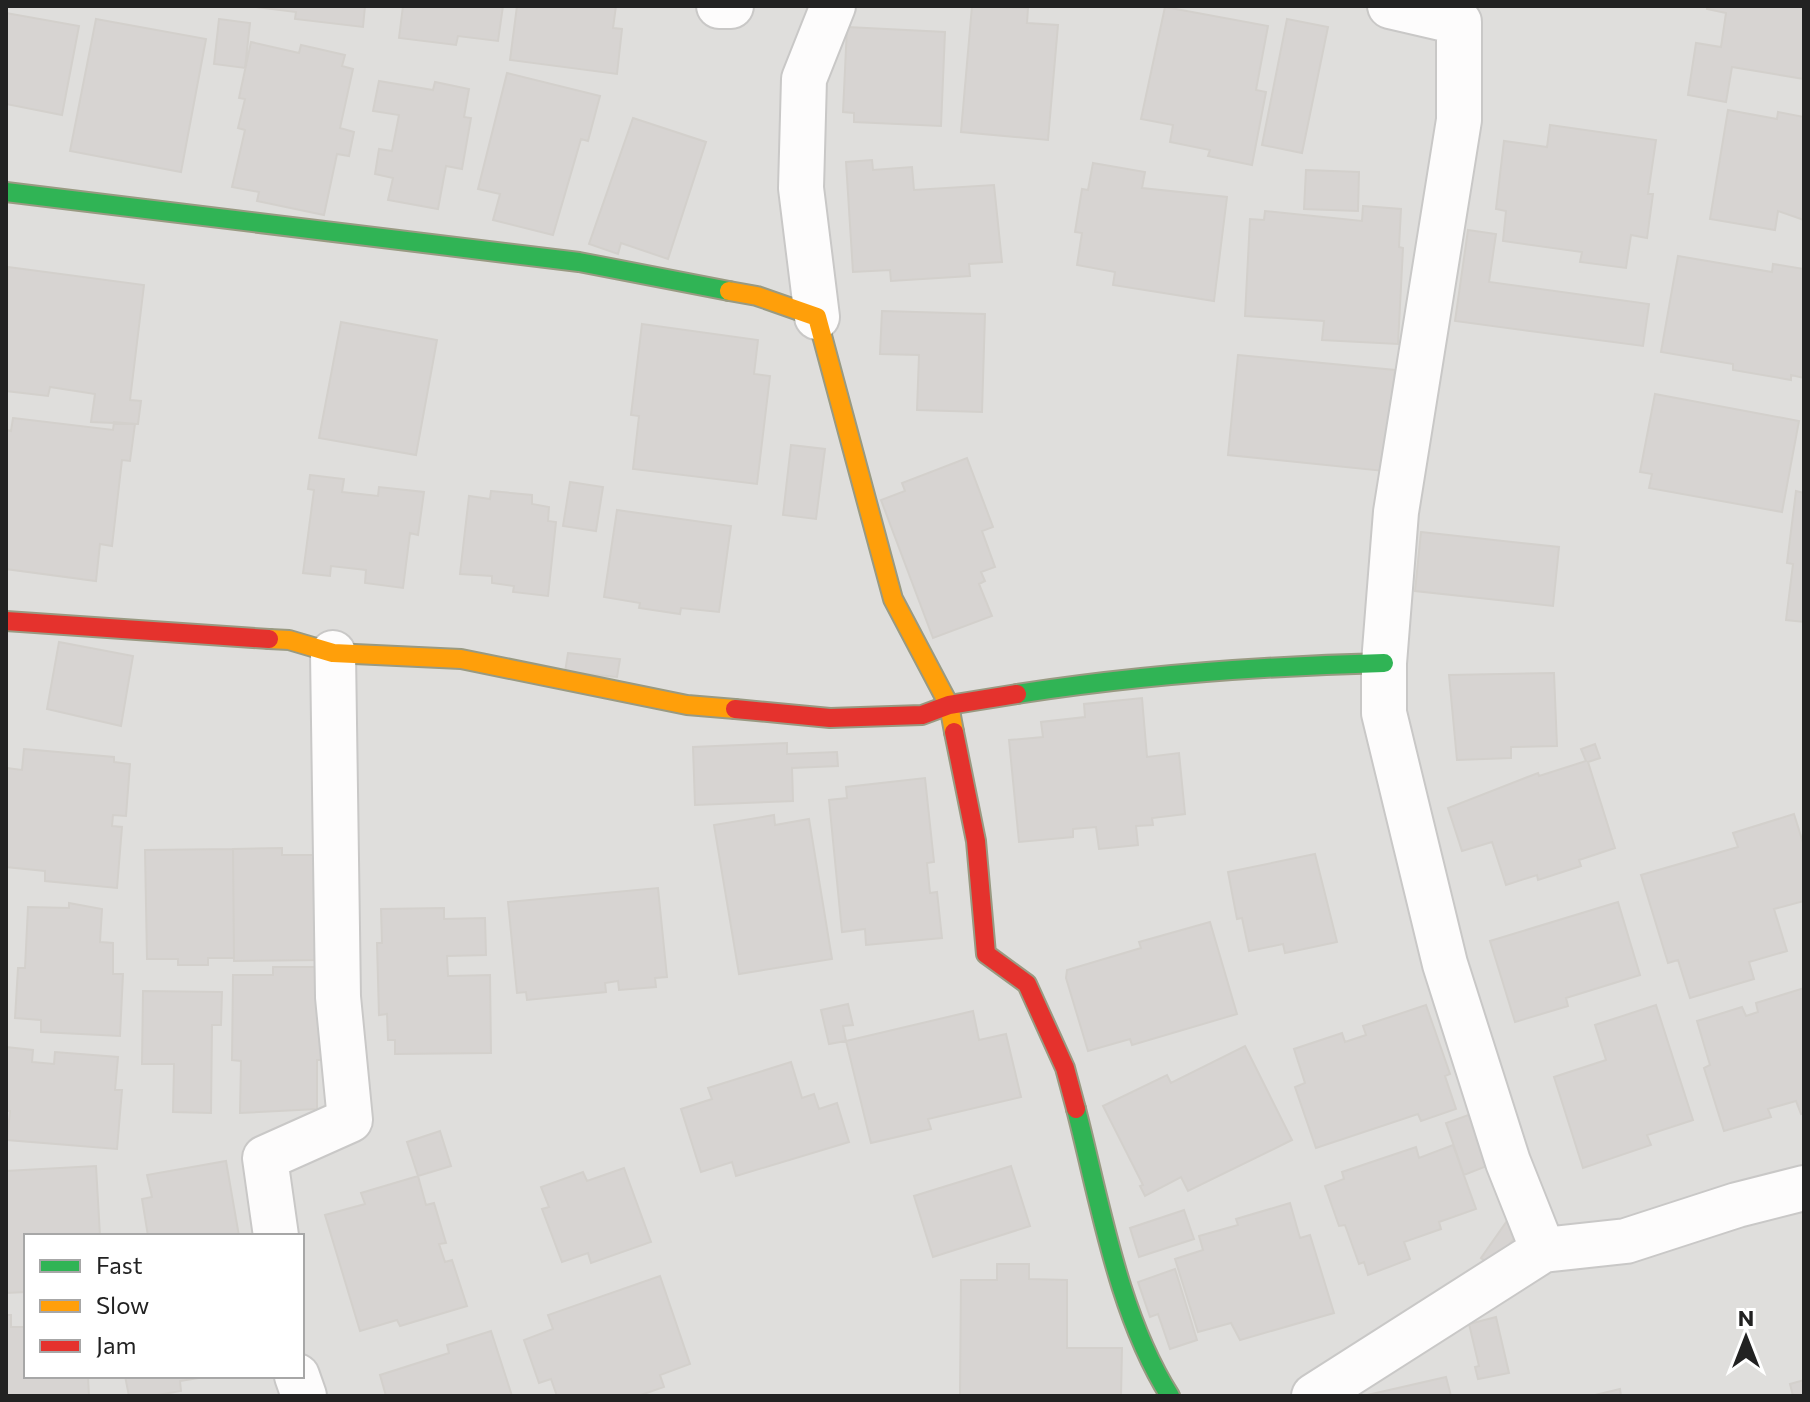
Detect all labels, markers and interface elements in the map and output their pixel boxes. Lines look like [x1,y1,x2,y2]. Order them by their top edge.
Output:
legend [24,1234,304,1378]
text: Fast [96,1250,143,1279]
text: Slow [96,1290,149,1319]
north arrow [1706,1298,1786,1378]
text: N [1738,1304,1754,1331]
text: Jam [96,1330,136,1359]

